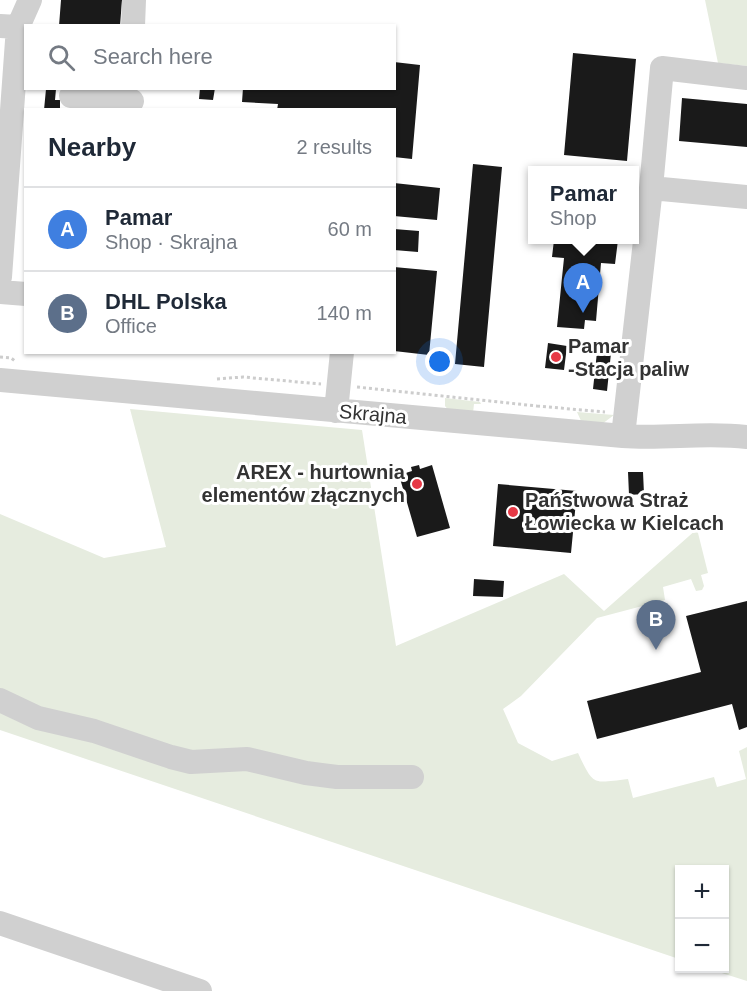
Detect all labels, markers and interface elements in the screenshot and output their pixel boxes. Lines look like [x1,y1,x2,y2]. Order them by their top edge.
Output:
search box [24,24,396,90]
icon: search [45,41,78,74]
text: Search here [93,44,213,69]
text: Nearby [48,132,136,162]
text: 2 results [296,136,372,158]
popup [528,166,639,244]
text: Pamar [550,181,617,206]
text: Pamar [105,205,172,230]
text: Shop [550,207,597,229]
text: A [60,218,75,240]
text: 60 m [328,218,372,240]
text: Shop · Skrajna [105,231,237,253]
pin: A [564,264,602,313]
text: DHL Polska [105,289,227,314]
text: B [60,302,75,324]
text: 140 m [316,302,372,324]
text: Office [105,315,157,337]
place label: Pamar -Stacja paliw [568,335,690,380]
your location [425,347,454,376]
marker: Pamar -Stacja paliw [549,350,563,364]
street label: Skrajna [338,400,409,428]
place label: AREX - hurtownia elementów złącznych [202,461,406,506]
marker: AREX - hurtownia elementów złącznych [410,477,424,491]
place label: Państwowa Straż Łowiecka w Kielcach [525,489,724,534]
marker: Państwowa Straż Łowiecka w Kielcach [506,505,520,519]
pin: B [636,600,676,650]
map controls [675,865,729,973]
button: + [675,865,729,919]
button: − [675,919,729,973]

